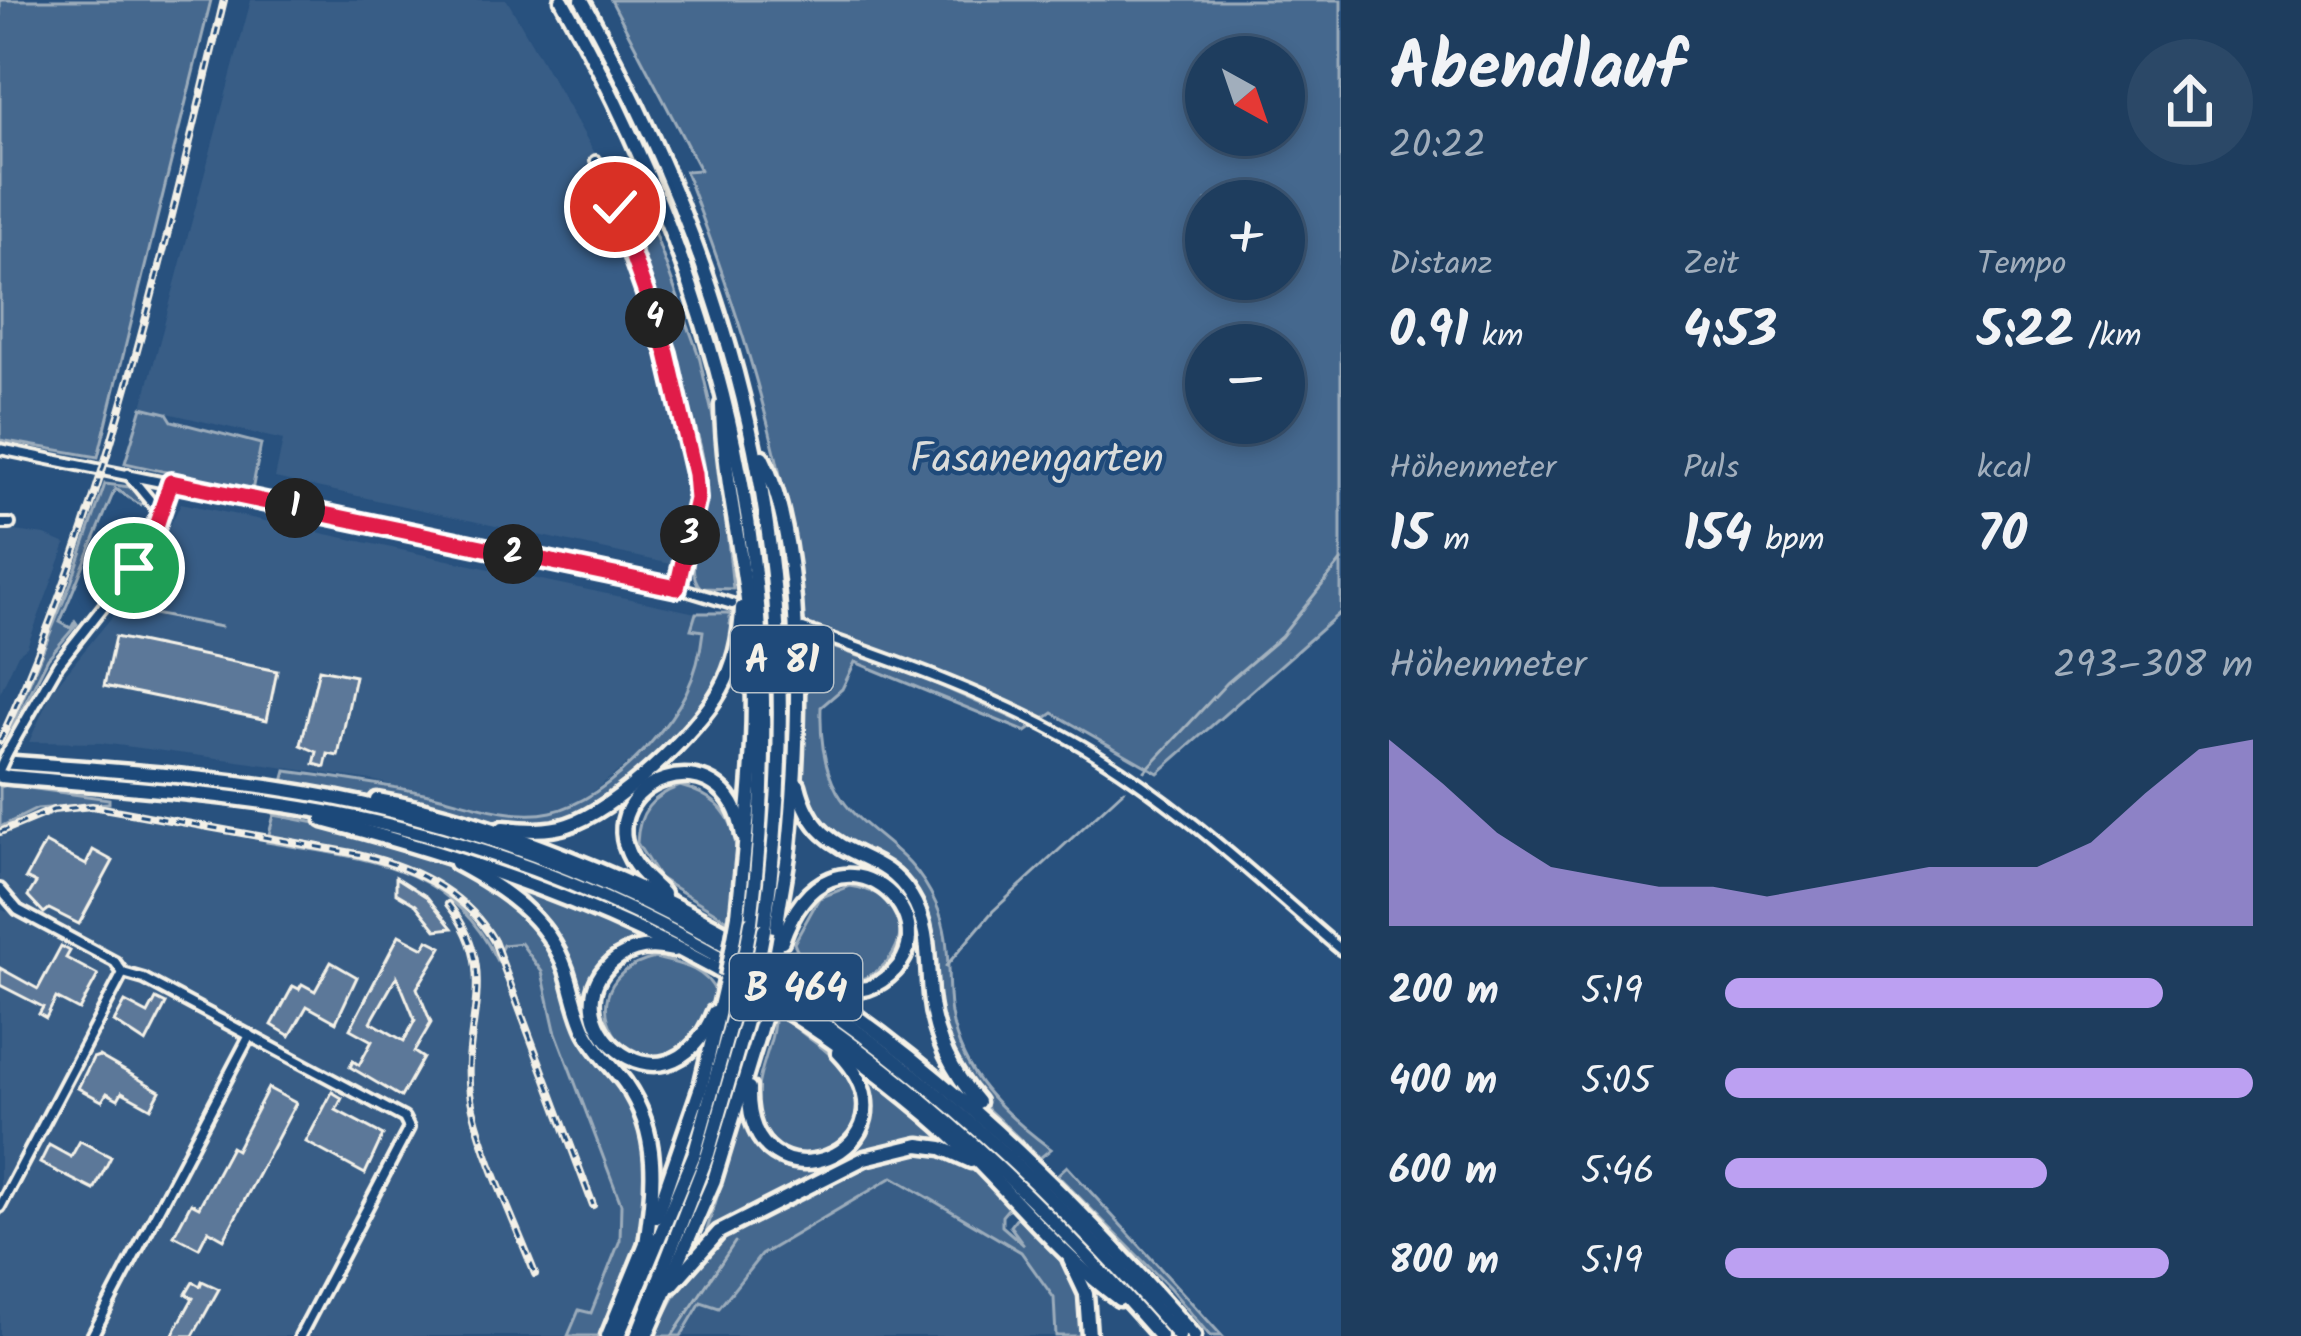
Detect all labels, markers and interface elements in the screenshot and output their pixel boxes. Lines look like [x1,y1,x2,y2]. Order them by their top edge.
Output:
text: Abendlauf [1389,18,1684,123]
north arrow [1185,36,1305,156]
map controls [1185,36,1305,444]
button: share [2127,39,2253,165]
text: 20:22 [1389,116,1486,178]
pin [564,156,666,258]
icon: check [582,174,648,240]
button: + [1185,180,1305,300]
text: Distanz [1389,239,1493,292]
text: Zeit [1683,239,1739,292]
text: Tempo [1977,239,2067,292]
pin: 4 [625,288,685,348]
text: 4 [646,291,664,344]
text: 0.91 [1389,292,1468,373]
text: 4:53 [1683,292,1777,373]
text: 5:22 [1977,292,2075,373]
text: km [1468,311,1523,364]
text: /km [2075,311,2142,364]
button: − [1185,324,1305,444]
park label: Fasanengarten [910,427,1164,494]
text: Höhenmeter [1389,443,1556,496]
text: Puls [1683,443,1739,496]
text: kcal [1977,443,2031,496]
pin: 1 [265,478,325,538]
text: 1 [290,481,300,534]
text: 15 [1389,496,1430,577]
text: 154 [1683,496,1752,577]
text: 70 [1977,496,2027,577]
pin: 3 [660,505,720,565]
text: 3 [681,508,699,561]
text: m [1430,515,1470,568]
text: bpm [1752,515,1825,568]
pin [83,517,185,619]
pin: 2 [483,524,543,584]
text: 2 [503,527,523,580]
icon: arrive [101,535,167,601]
road number: A 81 [731,626,833,692]
text: Höhenmeter [1389,636,1586,698]
text: 293–308 m [2053,636,2253,698]
road number: B 464 [730,954,862,1020]
text: 200 m [1389,962,1499,1024]
text: 5:19 [1581,962,1643,1024]
text: 400 m [1389,1052,1497,1114]
text: 5:05 [1581,1052,1652,1114]
text: 600 m [1389,1142,1497,1204]
text: 5:46 [1581,1142,1655,1204]
text: 800 m [1389,1232,1499,1294]
text: 5:19 [1581,1232,1643,1294]

